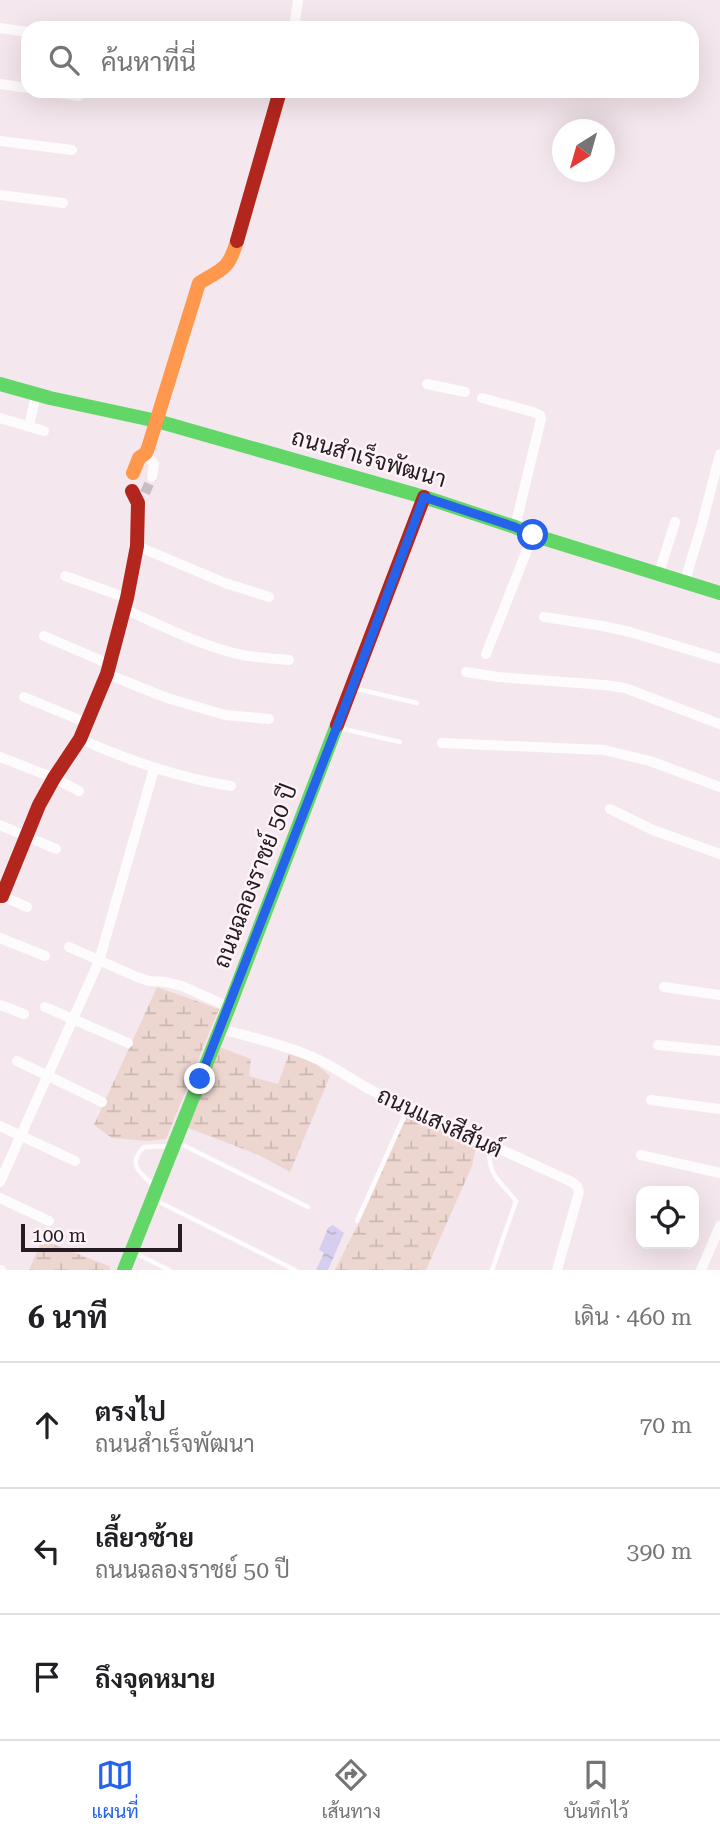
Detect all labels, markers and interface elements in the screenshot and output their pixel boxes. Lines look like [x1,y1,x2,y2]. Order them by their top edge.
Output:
search box [21,21,699,98]
icon: search [45,41,83,79]
text: ค้นหาที่นี่ [101,47,196,77]
north arrow [552,119,615,182]
street label: ถนนสำเร็จพัฒนา [288,420,450,493]
route start [517,519,548,550]
street label: ถนนฉลองราชย์ 50 ปี [205,779,303,972]
route end [184,1063,215,1094]
street label: ถนนแสงสีสันต์ [373,1079,508,1163]
map controls [636,1186,699,1249]
button: locate [636,1186,699,1249]
scale bar [21,1221,182,1253]
text: 100 m [32,1224,86,1247]
text: 6 นาที [28,1300,108,1335]
text: เดิน · 460 m [574,1304,692,1331]
text: ตรงไป [95,1397,166,1427]
icon: ahead [28,1406,66,1444]
text: 70 m [639,1412,692,1439]
text: ถนนสำเร็จพัฒนา [95,1431,255,1458]
text: เลี้ยวซ้าย [95,1523,194,1553]
icon: left [28,1532,66,1570]
text: 390 m [627,1538,692,1565]
text: ถนนฉลองราชย์ 50 ปี [95,1557,290,1584]
icon: arrive [28,1658,66,1696]
text: ถึงจุดหมาย [95,1664,216,1694]
tab: แผนที่ [91,1756,139,1823]
tab: เส้นทาง [322,1756,381,1823]
tab: บันทึกไว้ [564,1756,629,1823]

